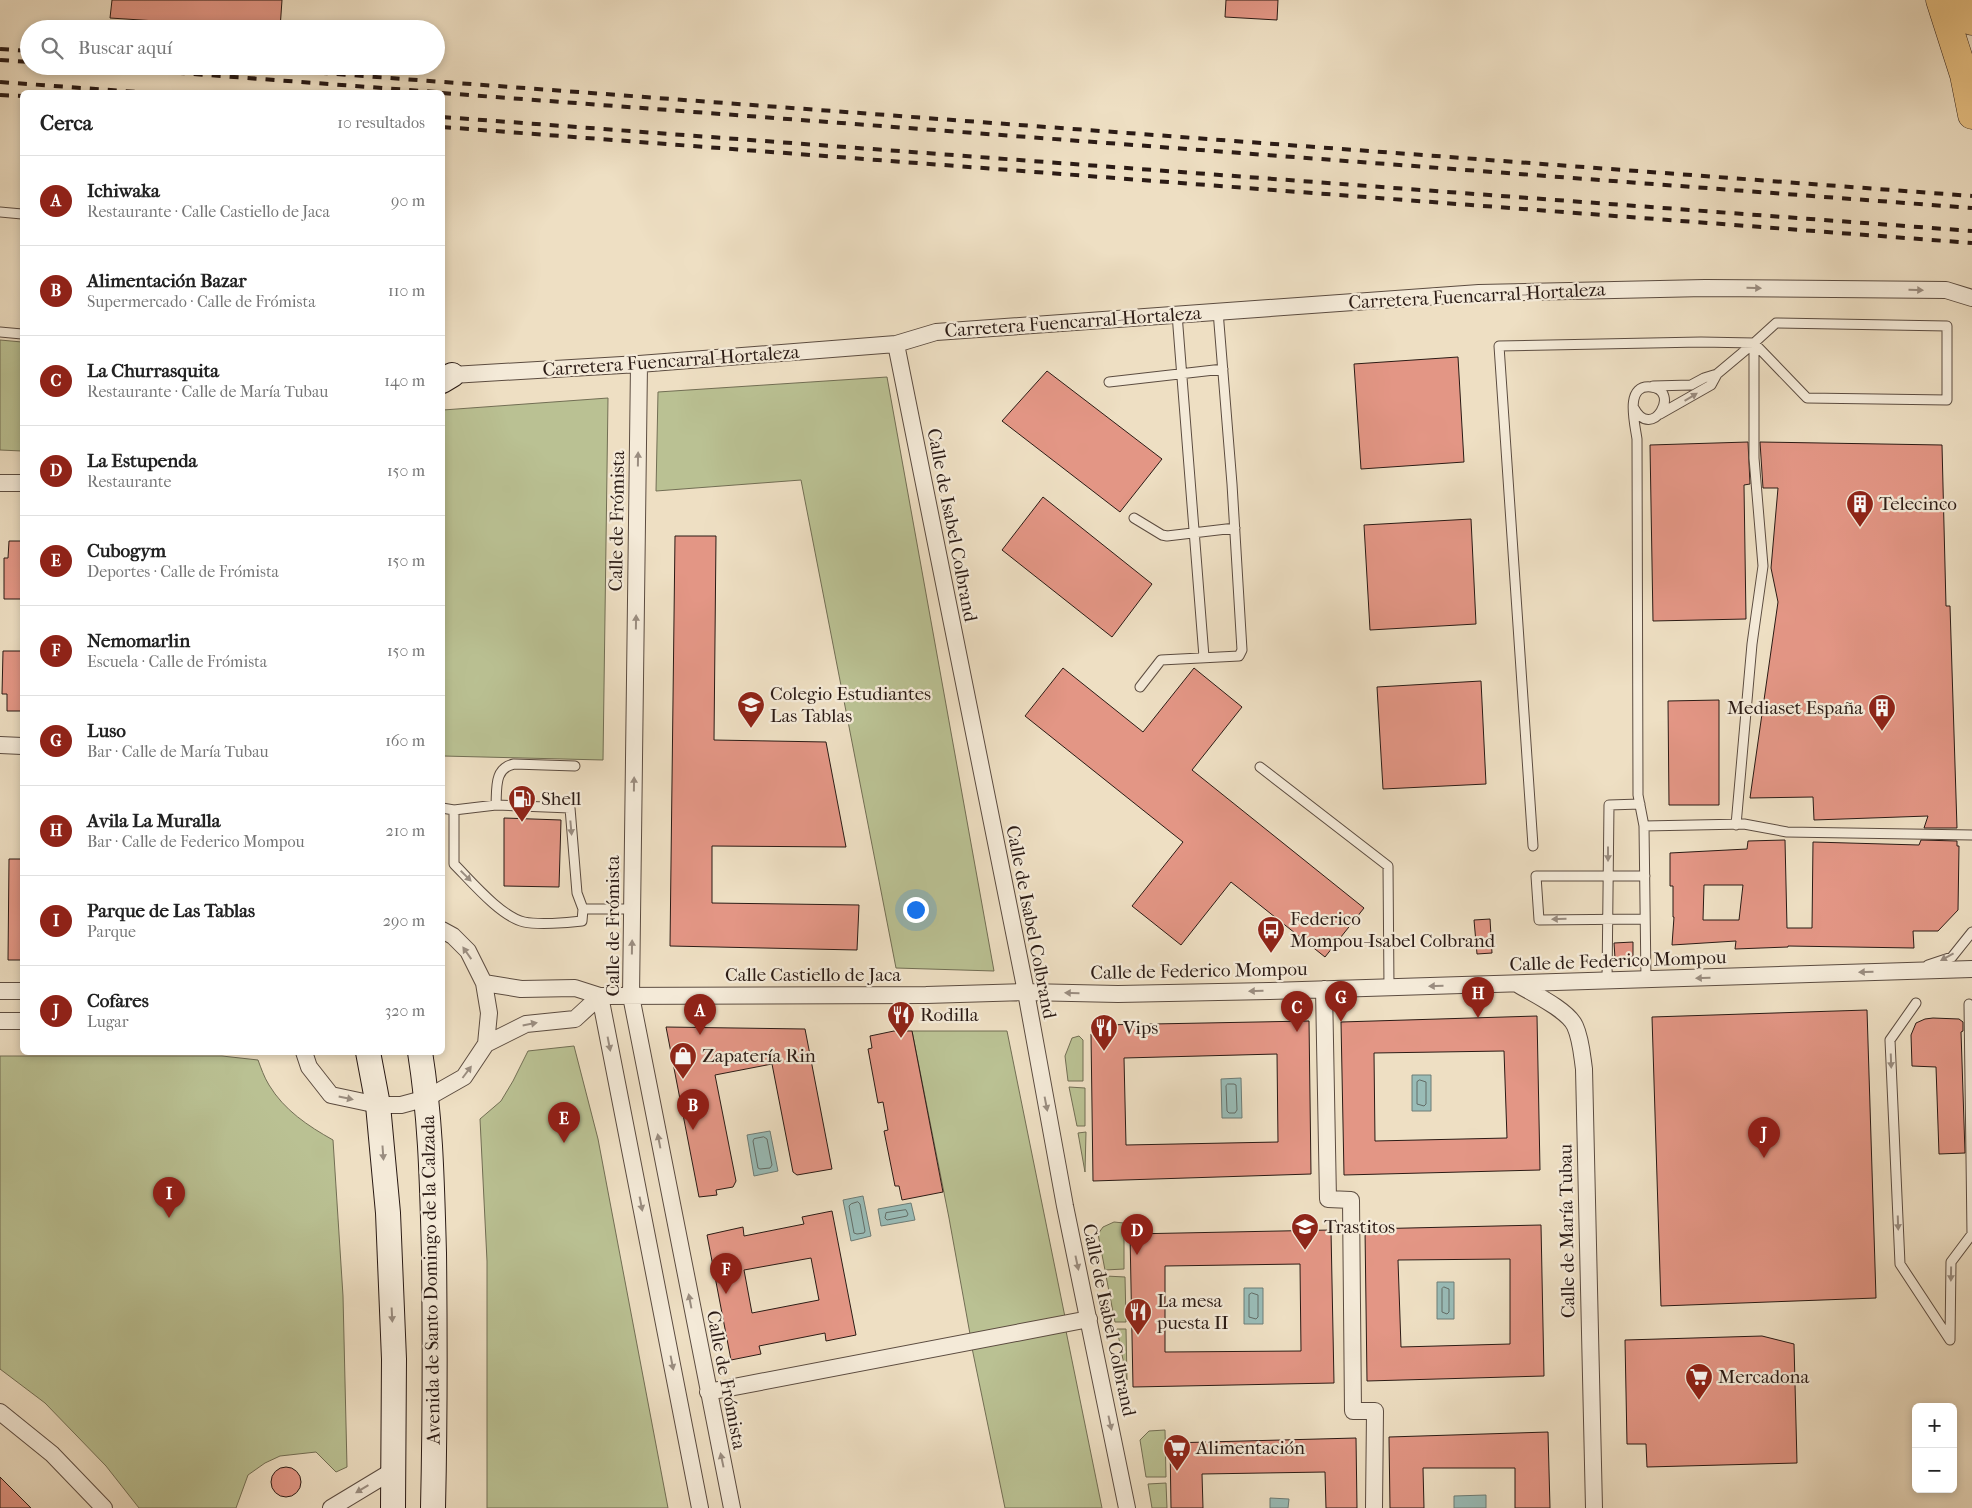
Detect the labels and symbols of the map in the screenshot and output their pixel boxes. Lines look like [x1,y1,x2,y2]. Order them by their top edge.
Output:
street label: Carretera Fuencarral-Hortaleza [1348,278,1606,314]
one-way arrow [1746,284,1762,292]
one-way arrow [1908,286,1924,294]
street label: Carretera Fuencarral-Hortaleza [944,302,1202,342]
street label: Carretera Fuencarral-Hortaleza [542,341,800,381]
one-way arrow [1685,392,1698,401]
street label: Calle de Isabel Colbrand [922,426,982,624]
street label: Calle de Frómista [605,450,629,592]
one-way arrow [634,451,642,467]
building icon: Telecinco [1845,489,1875,528]
place label: Telecinco [1879,493,1957,515]
one-way arrow [632,614,640,630]
place label: Colegio Estudiantes Las Tablas [770,683,931,727]
school or university icon: Colegio Estudiantes Las Tablas [736,690,766,729]
building icon: Mediaset España [1867,693,1897,732]
place label: Mediaset España [1727,697,1863,719]
one-way arrow [630,776,638,792]
fuel station icon: Shell [507,784,537,823]
place label: Shell [541,788,581,810]
one-way arrow [568,820,576,836]
street label: Calle de Isabel Colbrand [1001,823,1061,1021]
one-way arrow [1604,846,1612,862]
street label: Calle de Frómista [602,855,624,996]
one-way arrow [460,870,472,882]
your location [903,897,929,923]
place label: Federico Mompou-Isabel Colbrand [1290,908,1496,952]
bus stop icon: Federico Mompou-Isabel Colbrand [1256,915,1286,954]
one-way arrow [1551,916,1567,924]
one-way arrow [628,939,636,955]
one-way arrow [463,946,472,960]
street label: Calle de Federico Mompou [1509,946,1727,976]
one-way arrow [1940,953,1955,961]
street label: Calle de Federico Mompou [1090,958,1308,984]
street label: Calle Castiello de Jaca [725,964,901,986]
one-way arrow [1857,969,1873,977]
one-way arrow [1695,974,1711,982]
pin: H [1462,977,1494,1018]
pin: G [1325,981,1357,1022]
one-way arrow [1428,983,1444,991]
one-way arrow [1248,987,1264,995]
one-way arrow [1064,989,1080,997]
pin: C [1281,991,1313,1032]
pin: A [684,994,716,1035]
restaurant icon: Rodilla [886,1000,916,1039]
place label: Rodilla [920,1004,979,1026]
restaurant icon: Vips [1089,1013,1119,1052]
place label: Vips [1122,1017,1158,1039]
one-way arrow [523,1020,539,1028]
one-way arrow [605,1037,613,1052]
shop icon: Zapatería Rin [668,1041,698,1080]
place label: Zapatería Rin [702,1045,816,1067]
one-way arrow [1888,1053,1896,1069]
one-way arrow [462,1065,472,1079]
pin: B [677,1089,709,1130]
one-way arrow [339,1094,354,1102]
one-way arrow [1042,1096,1050,1112]
pin: E [548,1102,580,1143]
street label: Avenida de Santo Domingo de la Calzada [417,1115,445,1446]
pin: J [1748,1117,1780,1158]
one-way arrow [655,1133,663,1149]
street label: Calle de María Tubau [1554,1143,1580,1318]
one-way arrow [380,1145,388,1161]
pin: I [153,1177,185,1218]
one-way arrow [637,1196,645,1212]
school or university icon: Trastitos [1290,1212,1320,1251]
pin: D [1121,1214,1153,1255]
one-way arrow [1894,1215,1902,1231]
place label: Trastitos [1324,1216,1395,1238]
street label: Calle de Isabel Colbrand [1078,1222,1140,1419]
pin: F [710,1253,742,1294]
one-way arrow [1073,1256,1081,1271]
one-way arrow [1947,1267,1955,1283]
place label: La mesa puesta II [1156,1290,1229,1334]
one-way arrow [686,1293,694,1309]
restaurant icon: La mesa puesta II [1123,1297,1153,1336]
one-way arrow [389,1308,397,1324]
street label: Calle de Frómista [702,1309,750,1451]
one-way arrow [668,1356,676,1371]
supermarket icon: Mercadona [1684,1362,1714,1401]
place label: Mercadona [1718,1366,1810,1388]
one-way arrow [1106,1415,1114,1430]
supermarket icon: Alimentación [1162,1433,1192,1472]
place label: Alimentación [1195,1437,1305,1459]
one-way arrow [718,1453,726,1468]
one-way arrow [356,1484,369,1493]

